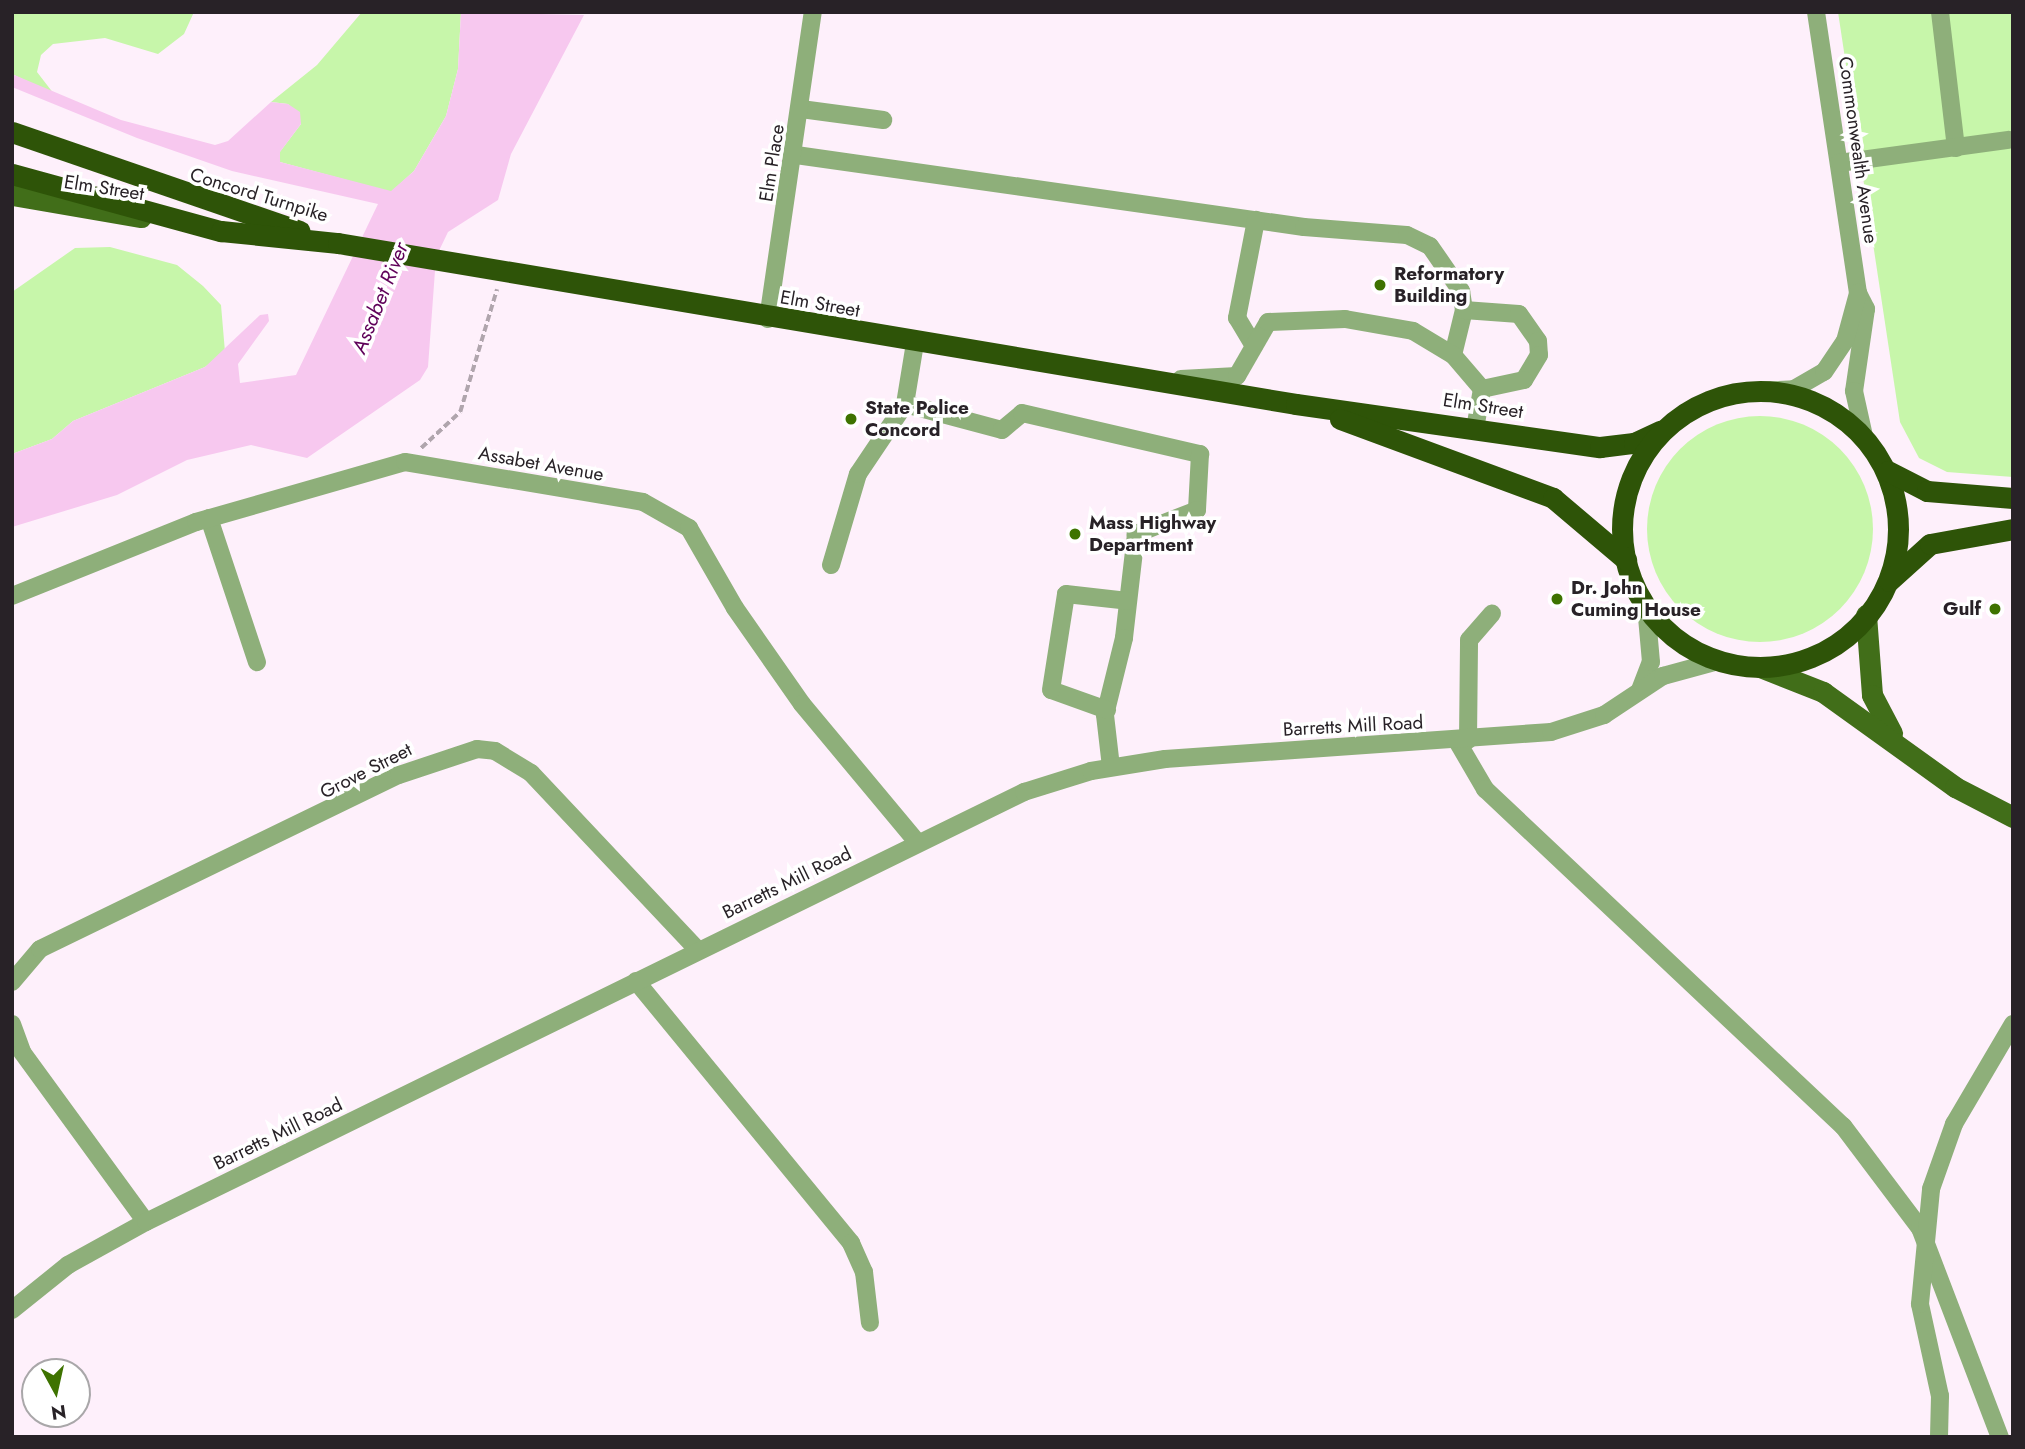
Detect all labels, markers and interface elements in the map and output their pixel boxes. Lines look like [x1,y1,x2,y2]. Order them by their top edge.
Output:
street label: Commonwealth Avenue [1834,55,1882,245]
street label: Elm Place [755,123,789,203]
street label: Concord Turnpike [187,163,331,227]
street label: Elm Street [62,170,146,206]
water label: Assabet River [346,239,414,357]
place label: Reformatory Building [1394,263,1504,307]
marker: Reformatory Building [1372,277,1388,293]
street label: Elm Street [778,286,862,322]
street label: Elm Street [1441,388,1525,424]
place label: State Police Concord [865,397,969,441]
marker: State Police Concord [843,411,859,427]
street label: Assabet Avenue [476,442,606,486]
place label: Mass Highway Department [1089,512,1216,556]
marker: Mass Highway Department [1067,526,1083,542]
place label: Dr. John Cuming House [1571,577,1701,621]
marker: Dr. John Cuming House [1549,591,1565,607]
place label: Gulf [1943,598,1981,620]
marker: Gulf [1987,601,2003,617]
street label: Barretts Mill Road [1282,711,1424,741]
street label: Grove Street [316,738,416,804]
street label: Barretts Mill Road [719,842,855,924]
street label: Barretts Mill Road [210,1093,346,1175]
north arrow [21,1358,91,1428]
text: N [49,1398,68,1427]

